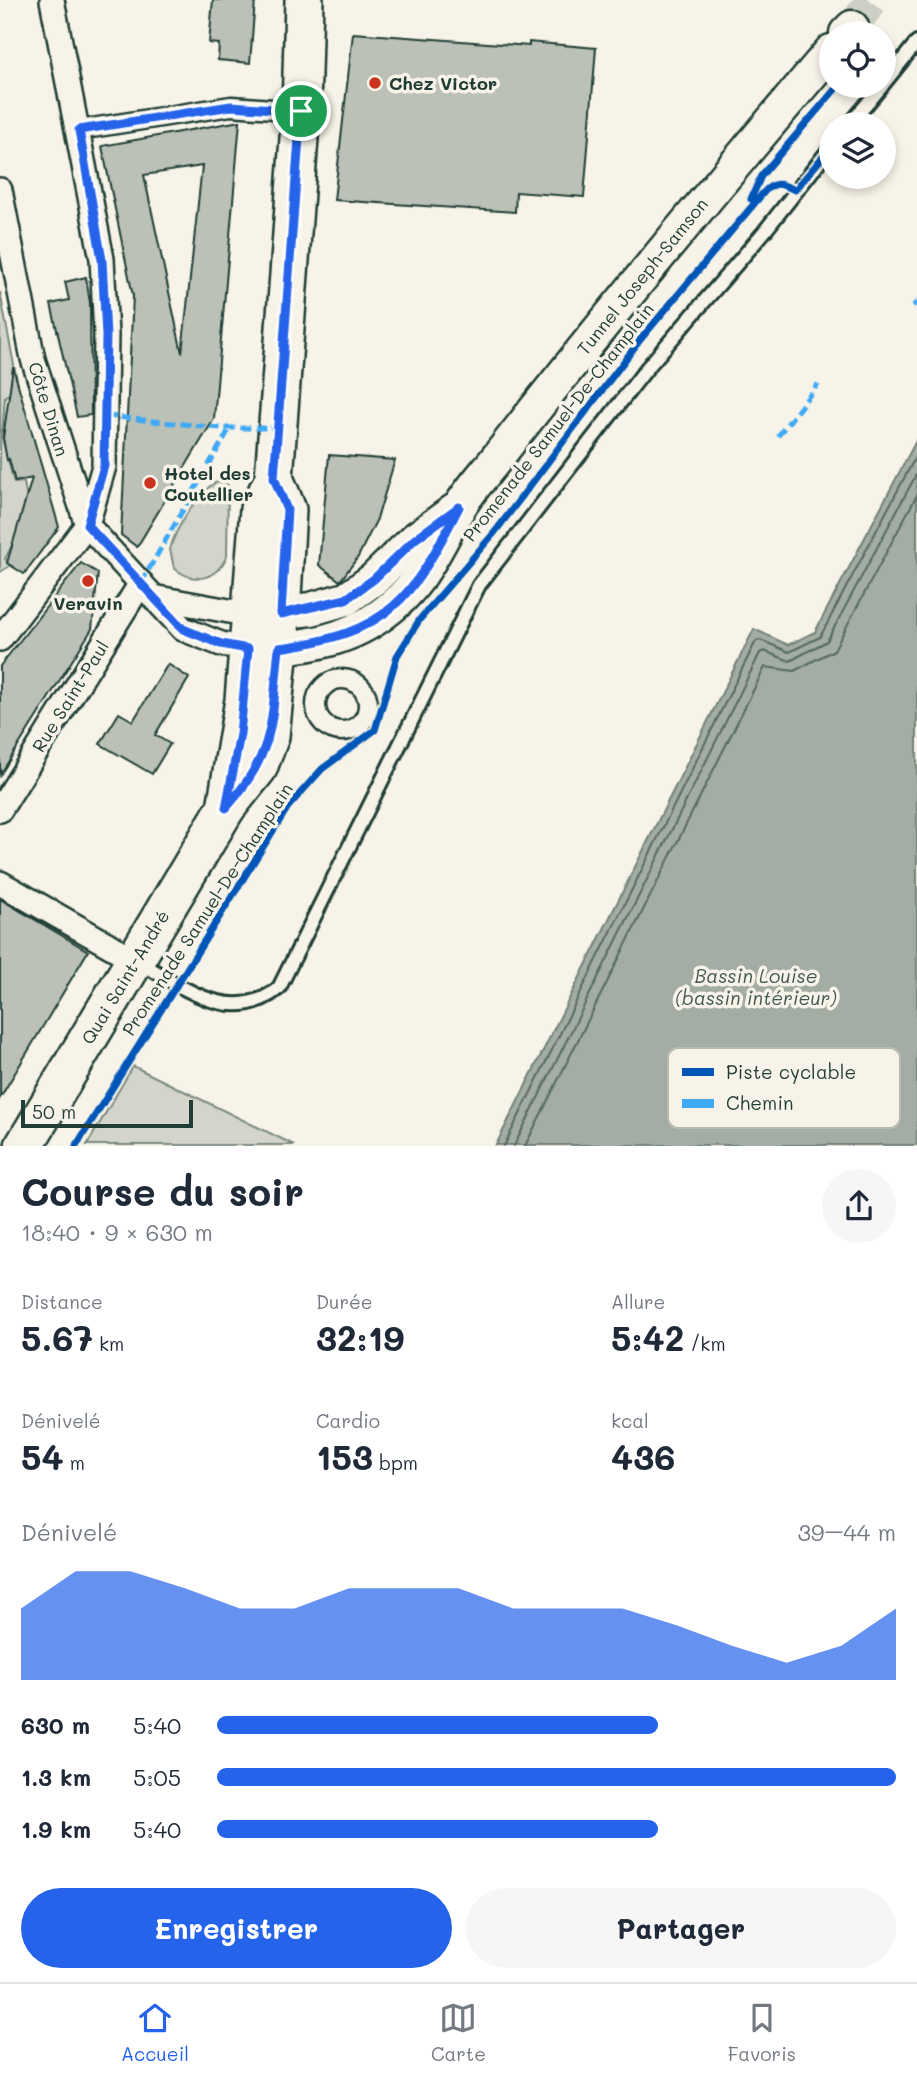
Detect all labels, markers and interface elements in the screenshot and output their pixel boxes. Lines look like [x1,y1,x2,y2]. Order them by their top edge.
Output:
map controls [819,21,896,189]
button: locate [819,21,896,98]
place label: Chez Victor [389,71,497,95]
marker: Chez Victor [367,75,383,91]
pin [271,81,331,141]
icon: arrive [282,92,320,130]
button: layers [819,112,896,189]
street label: Tunnel Joseph-Samson [571,192,713,360]
street label: Promenade Samuel-De-Champlain [457,298,659,546]
street label: Côte Dinan [23,359,75,459]
place label: Hotel des Coutellier [164,461,253,506]
marker: Hotel des Coutellier [142,475,158,491]
marker: Veravin [80,573,96,589]
place label: Veravin [53,591,123,615]
street label: Rue Saint-Paul [26,636,114,756]
street label: Promenade Samuel-De-Champlain [116,778,298,1040]
street label: Quai Saint-André [75,905,175,1049]
water label: Bassin Louise (bassin intérieur) [675,963,837,1010]
legend [668,1048,900,1128]
text: Piste cyclable [726,1059,856,1084]
text: Chemin [726,1090,794,1115]
scale bar [21,1097,192,1128]
text: 50 m [32,1099,76,1124]
text: Course du soir [21,1166,304,1216]
button: share [822,1169,896,1243]
text: 18:40 · 9 × 630 m [21,1217,213,1247]
text: Distance [21,1289,103,1314]
text: Durée [316,1289,373,1314]
text: Allure [611,1289,665,1314]
text: 5.67 [21,1314,93,1360]
text: 32:19 [316,1314,404,1360]
text: 5:42 [611,1314,684,1360]
text: km [93,1331,124,1356]
text: /km [684,1331,726,1356]
text: Dénivelé [21,1408,101,1433]
text: Cardio [316,1408,380,1433]
text: kcal [611,1408,649,1433]
text: 54 [21,1433,64,1479]
text: 153 [316,1433,373,1479]
text: 436 [611,1433,675,1479]
text: m [64,1450,85,1475]
text: bpm [373,1450,418,1475]
text: Dénivelé [21,1517,117,1547]
text: 39–44 m [797,1517,896,1547]
text: 630 m [21,1710,90,1740]
text: 5:40 [133,1710,181,1740]
text: 1.3 km [21,1762,91,1792]
text: 5:05 [133,1762,181,1792]
text: 1.9 km [21,1814,91,1844]
text: 5:40 [133,1814,181,1844]
button: Enregistrer [21,1888,452,1968]
button: Partager [466,1888,896,1968]
tab: Accueil [121,1999,189,2066]
tab: Carte [431,1999,486,2066]
tab: Favoris [728,1999,796,2066]

